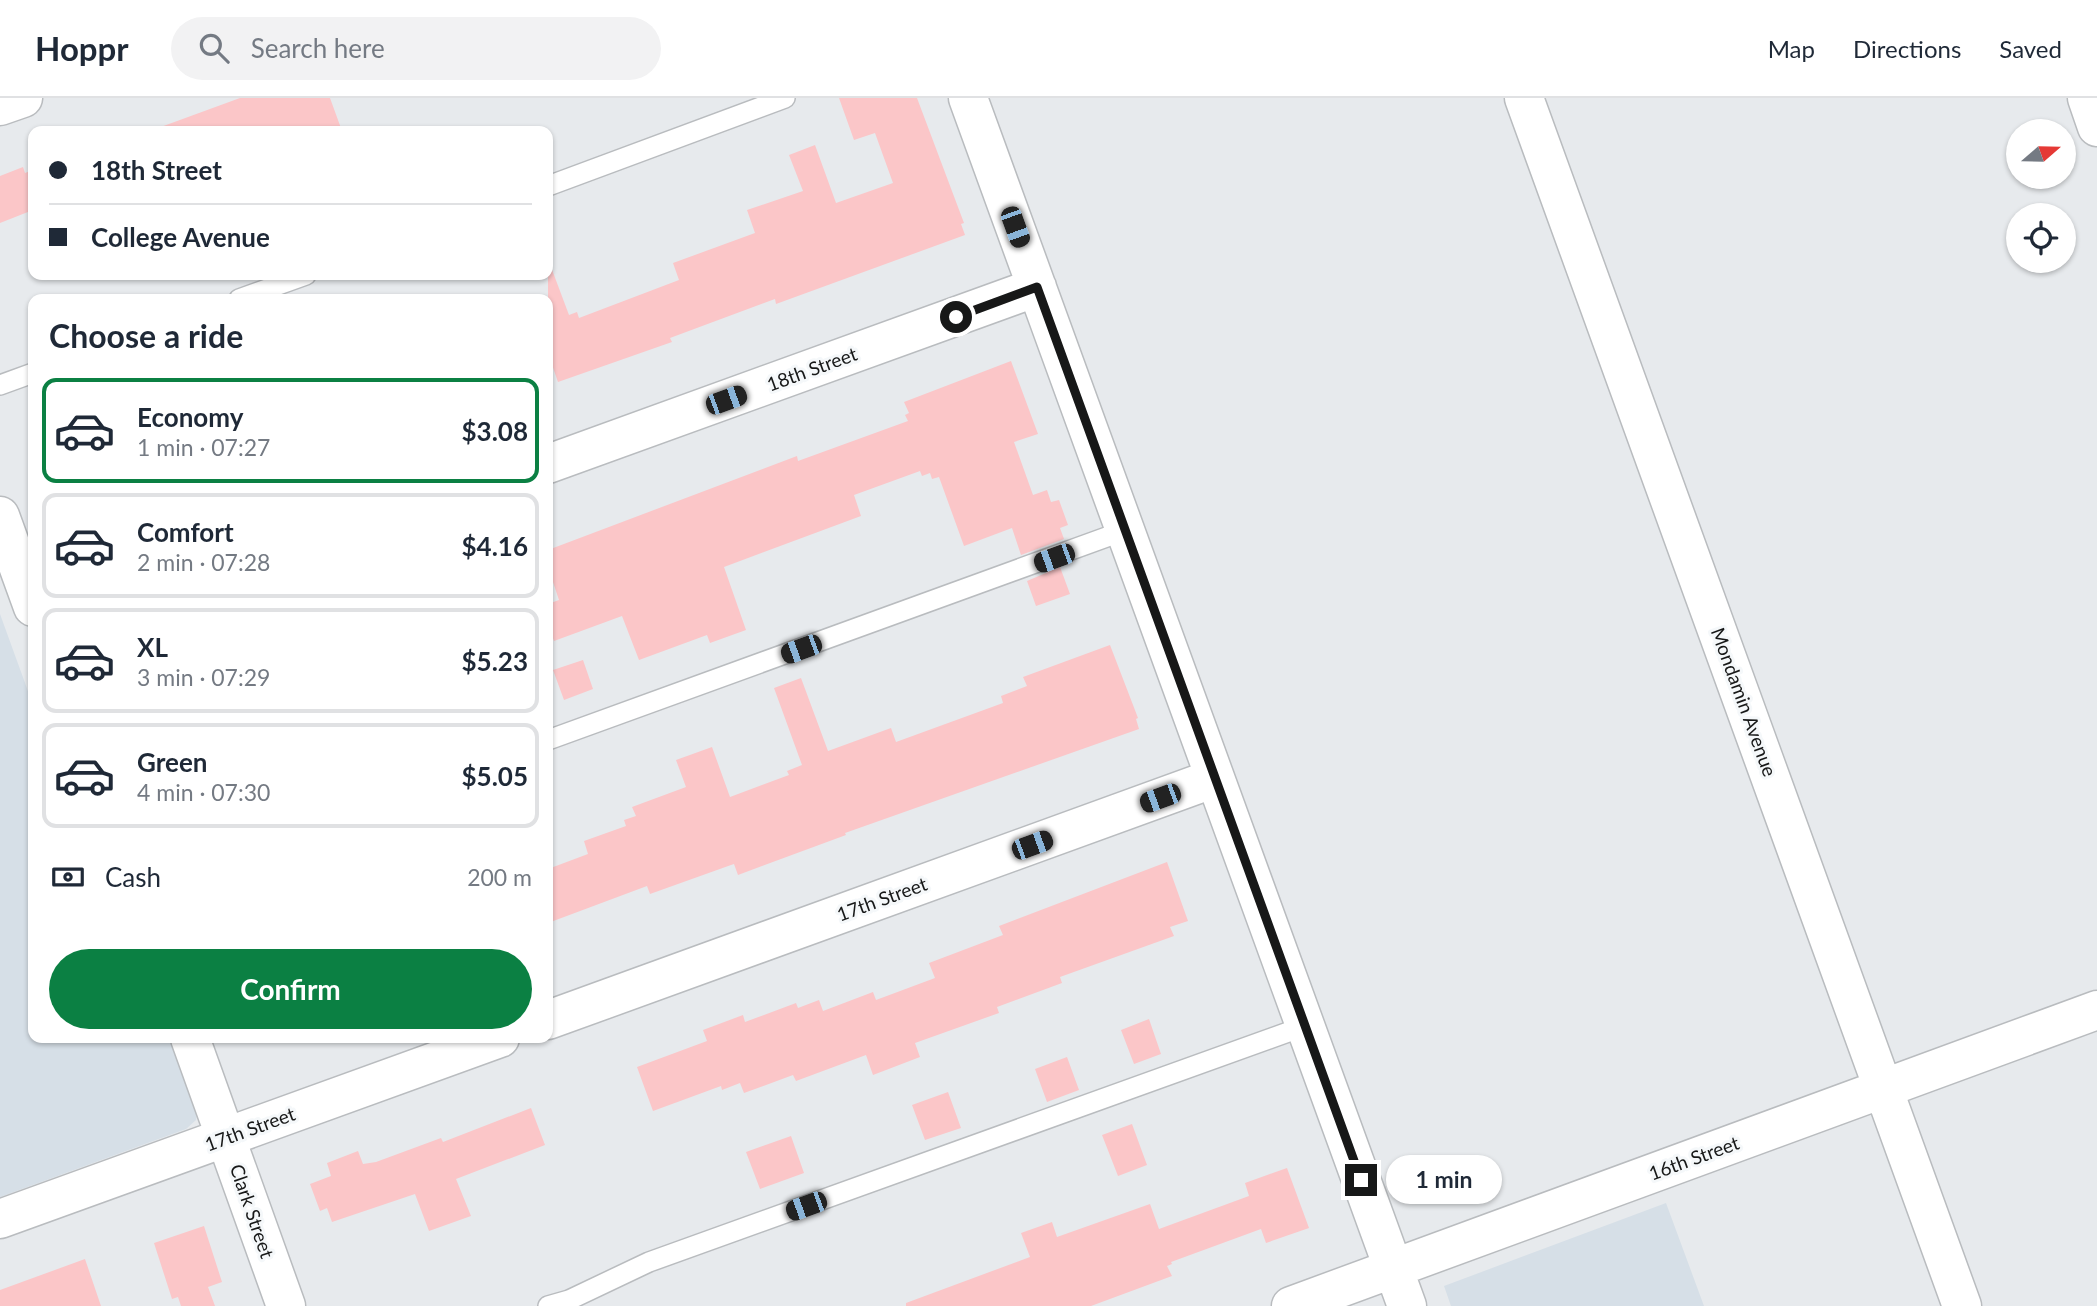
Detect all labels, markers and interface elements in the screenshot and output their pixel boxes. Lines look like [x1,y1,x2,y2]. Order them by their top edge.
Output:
search box [171,17,661,80]
text: Hoppr [35,28,129,68]
icon: search [195,29,233,67]
text: Search here [251,32,385,64]
text: Map [1768,34,1815,63]
text: Directions [1853,34,1961,63]
text: Saved [1999,34,2062,63]
north arrow [2006,119,2076,189]
map controls [2006,119,2076,273]
text: 18th Street [91,154,222,186]
button: locate [2006,203,2076,273]
car [998,204,1033,250]
text: College Avenue [91,221,270,253]
route start [940,301,972,333]
text: Choose a ride [49,316,243,355]
street label: 18th Street [764,342,860,395]
car [703,383,750,417]
icon: car [53,399,116,462]
text: Economy [137,401,243,433]
text: $3.08 [462,415,528,447]
text: 1 min · 07:27 [137,433,270,461]
icon: car [53,514,116,577]
text: Comfort [137,516,234,548]
text: $4.16 [462,530,528,562]
car [1031,541,1078,575]
text: 2 min · 07:28 [137,548,270,576]
street label: Mondamin Avenue [1707,624,1782,779]
icon: car [53,629,116,692]
text: XL [137,631,168,663]
car [778,632,825,666]
text: $5.23 [462,645,528,677]
text: 3 min · 07:29 [137,663,270,691]
icon: car [53,744,116,807]
text: Green [137,746,207,778]
text: $5.05 [462,760,528,792]
text: 4 min · 07:30 [137,778,270,806]
car [1137,781,1184,815]
car [1009,828,1056,862]
icon: cash [49,858,87,896]
text: Cash [105,861,161,893]
text: 200 m [467,863,532,891]
street label: 17th Street [834,872,930,925]
button: Confirm [49,949,532,1029]
street label: 17th Street [202,1102,298,1155]
street label: 16th Street [1646,1131,1742,1184]
callout: 1 min [1386,1156,1501,1204]
street label: Clark Street [226,1161,279,1261]
route end [1345,1164,1377,1196]
text: 1 min [1415,1165,1473,1193]
car [783,1189,830,1223]

